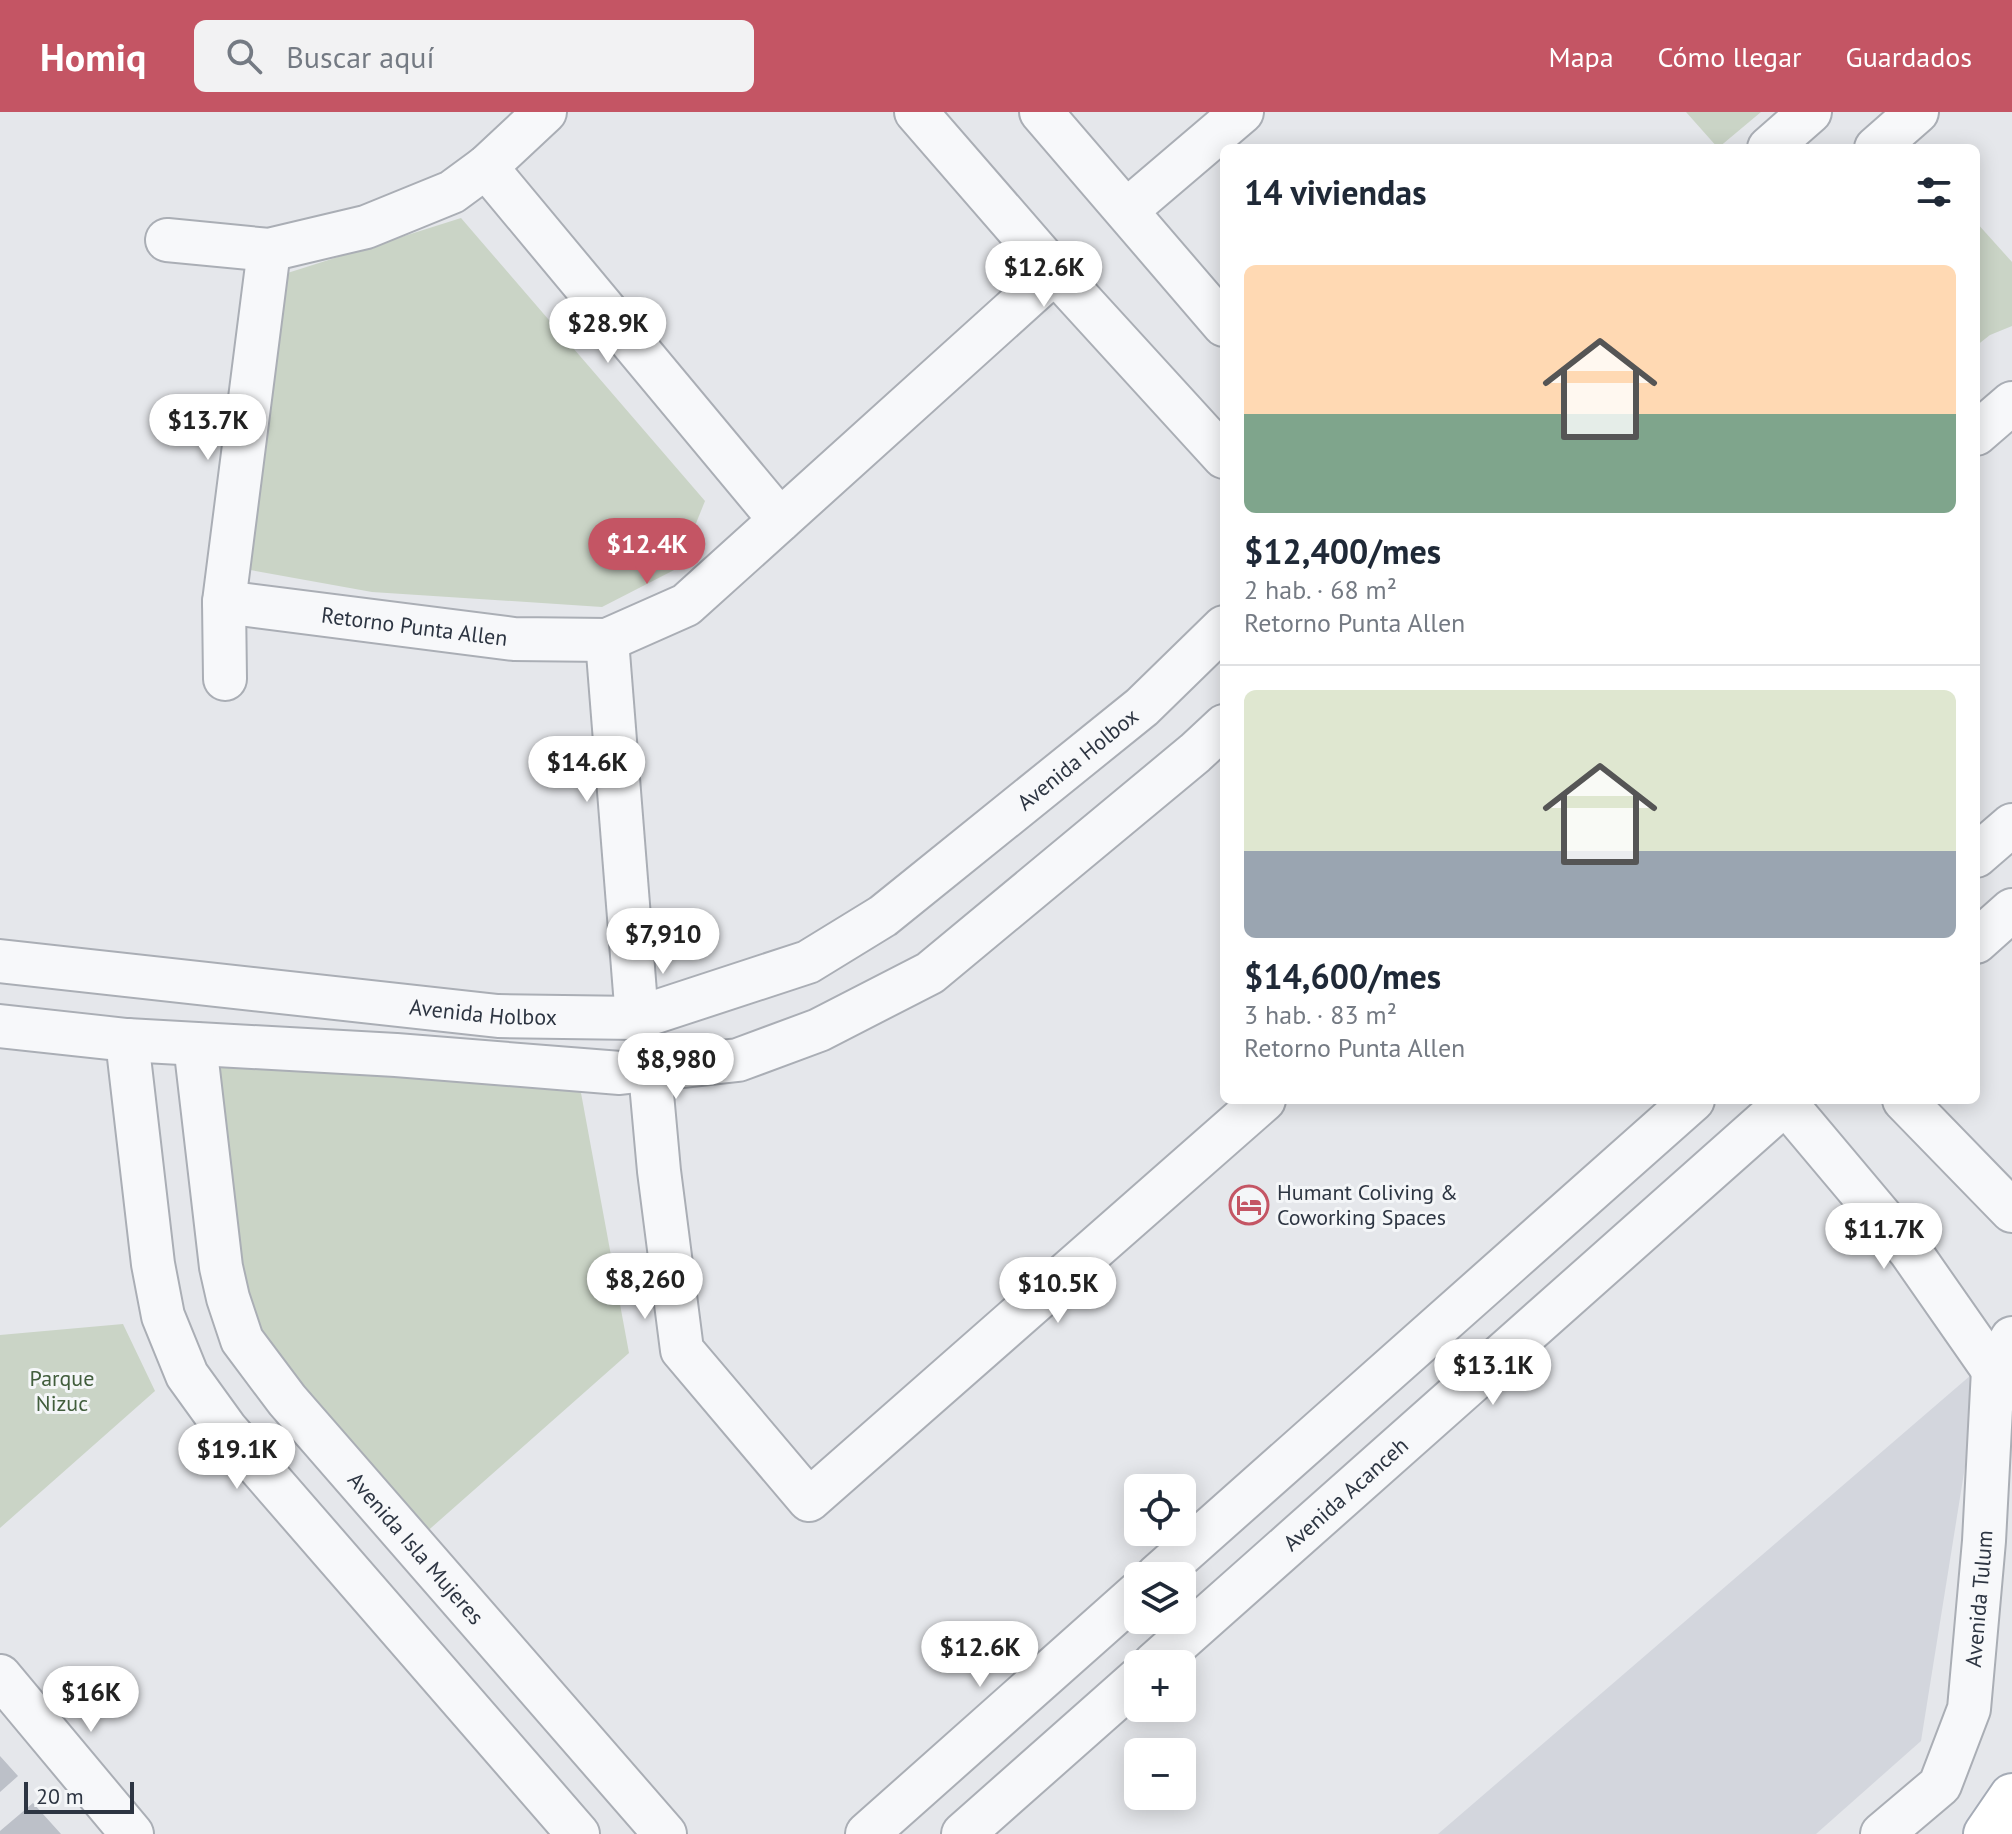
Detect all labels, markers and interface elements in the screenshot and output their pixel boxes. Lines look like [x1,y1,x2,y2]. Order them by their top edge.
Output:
search box [194,20,754,92]
text: Homiq [40,32,146,81]
icon: search [222,34,266,78]
text: Buscar aquí [286,37,434,76]
text: Mapa [1549,38,1614,75]
text: Cómo llegar [1658,38,1802,75]
text: Guardados [1846,38,1972,75]
text: 14 viviendas [1244,170,1427,214]
icon: filters [1912,170,1956,214]
pin: $12.6K [979,241,1109,309]
text: $12.6K [1003,250,1085,283]
pin: $28.9K [543,297,673,365]
text: $28.9K [567,306,649,339]
icon: home [1528,317,1672,461]
pin: $13.7K [143,394,273,462]
text: $13.7K [167,403,249,436]
pin: $12.4K [582,518,712,586]
text: $12.4K [606,527,688,560]
text: $12,400/mes [1244,529,1441,573]
text: 2 hab. · 68 m² [1244,573,1397,606]
street label: Retorno Punta Allen [320,601,509,652]
text: Retorno Punta Allen [1244,606,1465,639]
street label: Avenida Holbox [1011,702,1144,816]
pin: $14.6K [522,736,652,804]
icon: home [1528,742,1672,886]
text: $14.6K [546,745,628,778]
pin: $7,910 [598,908,728,976]
text: $7,910 [624,917,702,950]
text: $14,600/mes [1244,954,1441,998]
street label: Avenida Holbox [408,992,557,1031]
text: 3 hab. · 83 m² [1244,998,1397,1031]
text: Retorno Punta Allen [1244,1031,1465,1064]
pin: $8,980 [611,1033,741,1101]
text: $8,980 [636,1042,716,1075]
place label: Humant Coliving & Coworking Spaces [1277,1178,1458,1231]
hotel icon: Humant Coliving & Coworking Spaces [1228,1184,1270,1226]
pin: $11.7K [1819,1203,1949,1271]
text: $11.7K [1843,1212,1925,1245]
pin: $8,260 [580,1253,710,1321]
pin: $10.5K [993,1257,1123,1325]
text: $8,260 [605,1262,685,1295]
text: $10.5K [1017,1266,1099,1299]
pin: $13.1K [1428,1339,1558,1407]
text: $13.1K [1452,1348,1534,1381]
park label: Parque Nizuc [30,1364,94,1417]
pin: $19.1K [172,1423,302,1491]
street label: Avenida Acanceh [1277,1431,1414,1557]
text: $19.1K [196,1432,278,1465]
street label: Avenida Isla Mujeres [342,1466,490,1630]
map controls [1124,1474,1196,1810]
button: locate [1124,1474,1196,1546]
street label: Avenida Tulum [1959,1529,1999,1668]
button: layers [1124,1562,1196,1634]
pin: $12.6K [915,1621,1045,1689]
text: $12.6K [939,1630,1021,1663]
button: + [1124,1650,1196,1722]
pin: $16K [44,1666,138,1734]
text: $16K [61,1675,121,1708]
button: − [1124,1738,1196,1810]
scale bar [24,1778,134,1814]
text: 20 m [36,1782,84,1810]

